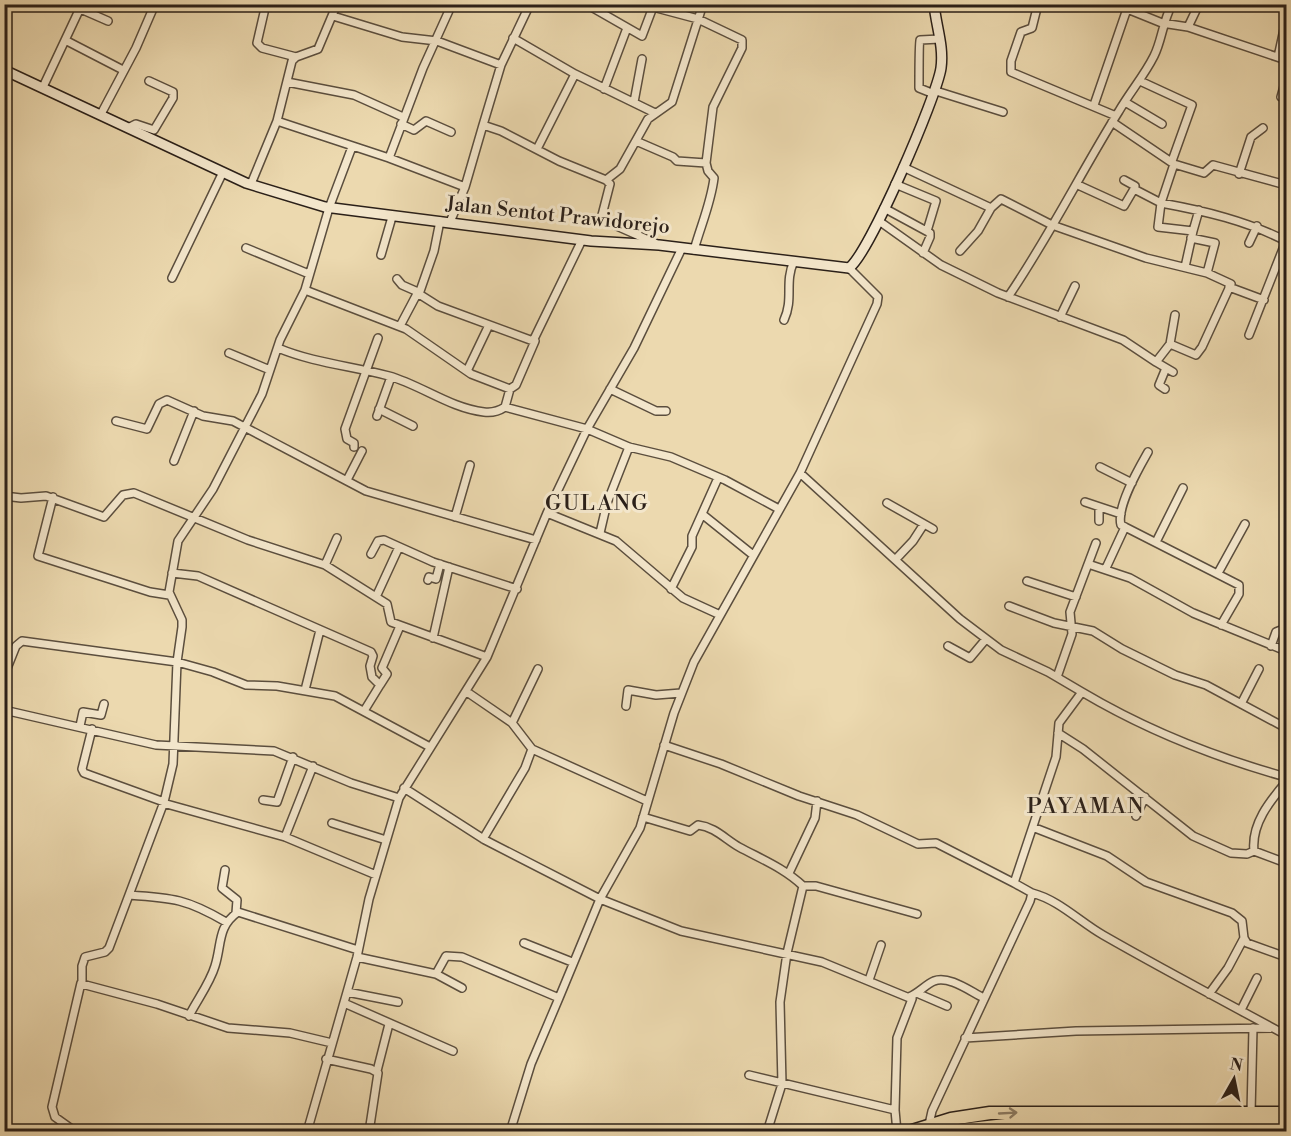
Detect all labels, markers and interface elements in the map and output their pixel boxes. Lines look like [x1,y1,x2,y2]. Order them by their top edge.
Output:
street label: Jalan Sentot Prawidorejo [444,192,671,240]
district label: GULANG [545,490,649,517]
district label: PAYAMAN [1027,793,1145,820]
north arrow [1204,1049,1264,1109]
text: N [1228,1054,1244,1076]
one-way arrow [997,1107,1017,1118]

